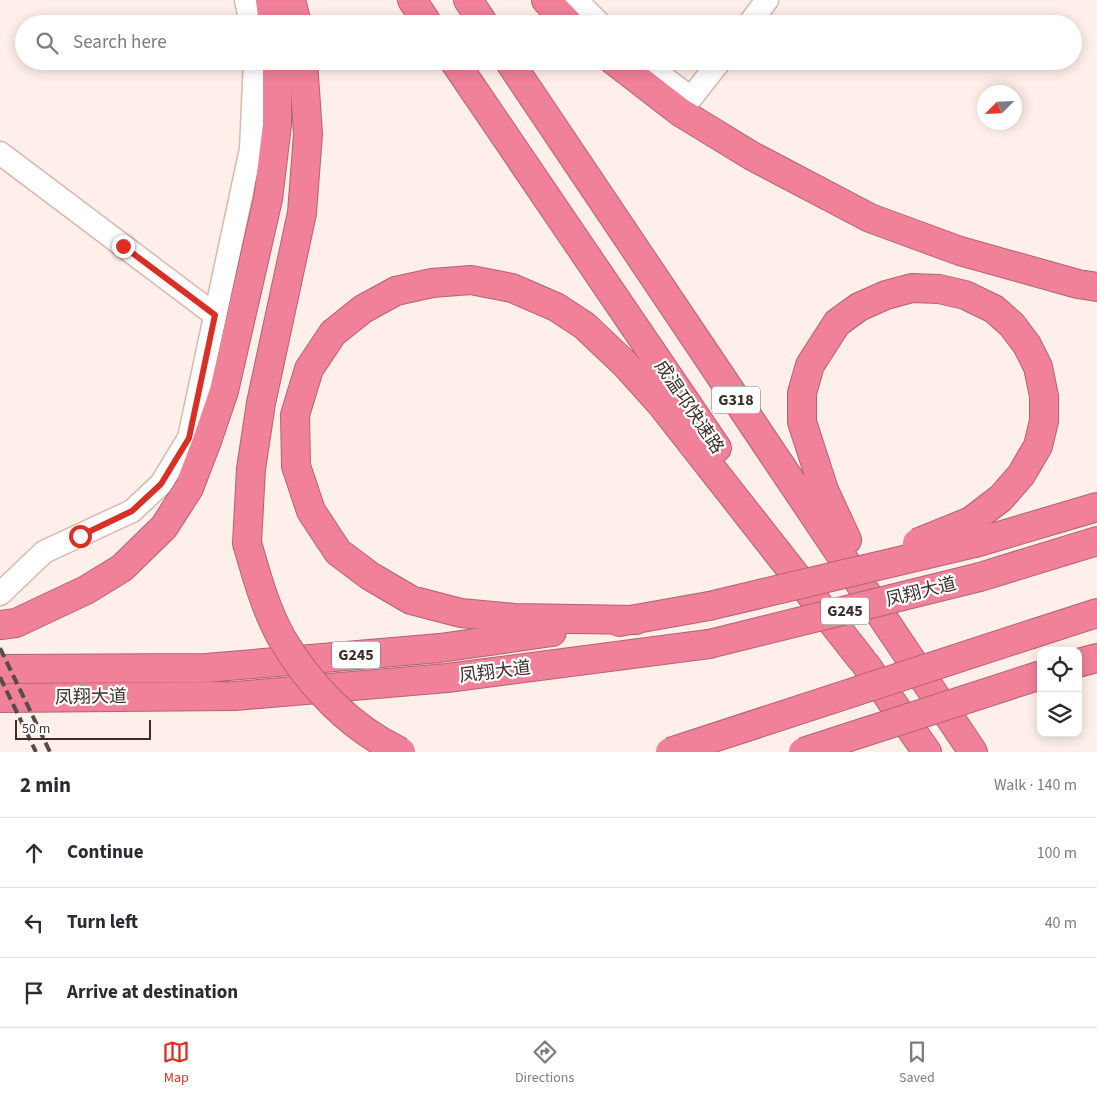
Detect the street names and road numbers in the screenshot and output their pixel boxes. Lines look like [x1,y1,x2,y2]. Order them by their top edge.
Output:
street label: 成温邛快速路 [648,355,730,459]
road number: G318 [712,386,760,414]
street label: 凤翔大道 [883,571,959,613]
road number: G245 [821,598,869,624]
road number: G245 [332,642,380,668]
street label: 凤翔大道 [458,655,532,689]
street label: 凤翔大道 [55,684,127,710]

